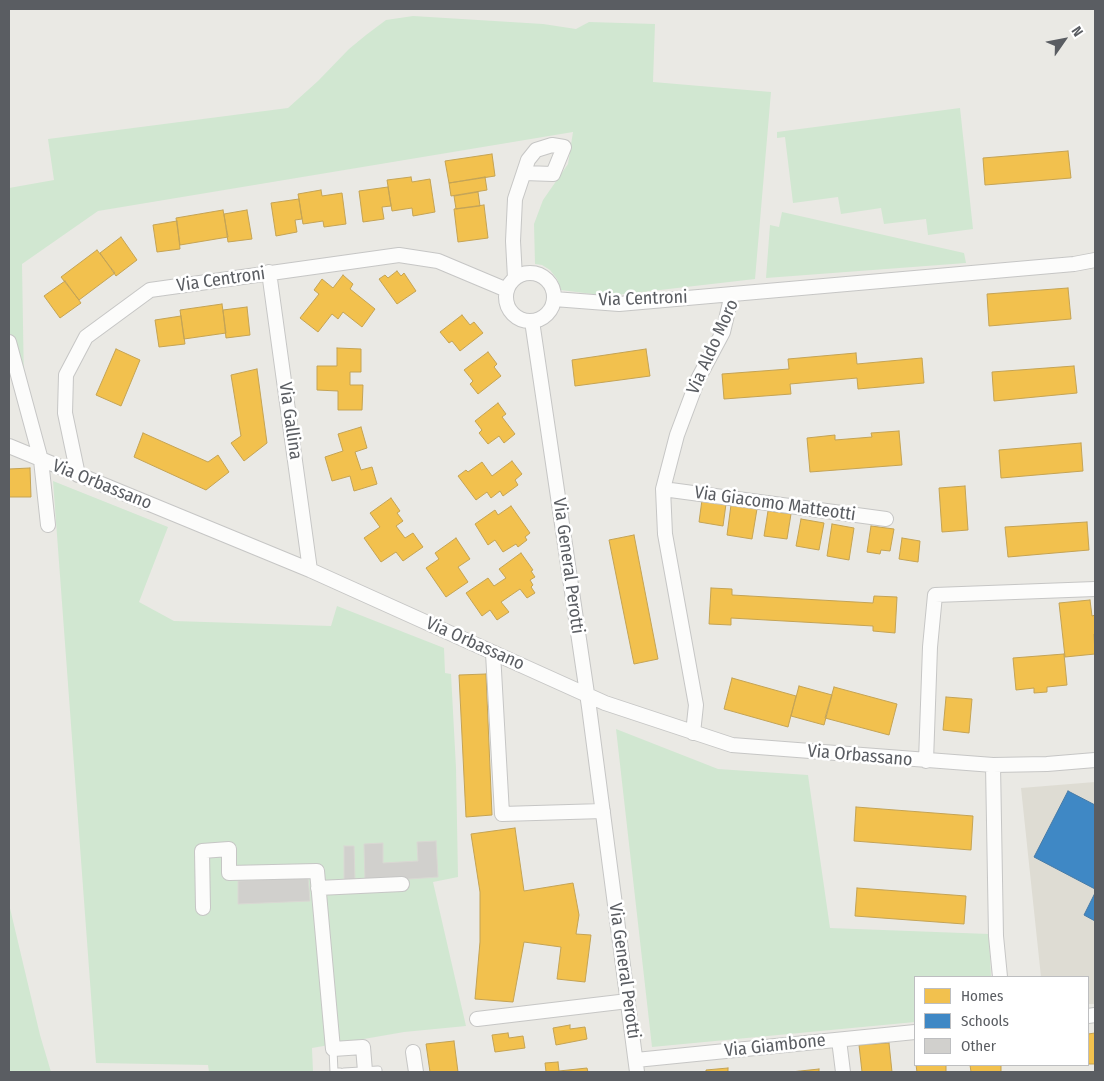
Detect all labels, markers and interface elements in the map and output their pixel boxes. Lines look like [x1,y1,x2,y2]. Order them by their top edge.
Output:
north arrow [1039,15,1089,65]
text: N [1068,23,1086,40]
street label: Via Centroni [175,263,267,297]
street label: Via Centroni [598,287,688,311]
street label: Via Aldo Moro [682,296,744,398]
street label: Via Gallina [274,381,306,461]
street label: Via Orbassano [49,455,155,515]
street label: Via Giacomo Matteotti [693,482,857,526]
street label: Via General Perotti [548,497,588,635]
street label: Via Orbassano [423,613,527,675]
street label: Via Orbassano [807,741,913,771]
street label: Via General Perotti [604,902,644,1040]
legend [914,976,1089,1066]
text: Homes [961,987,1003,1005]
text: Schools [961,1012,1009,1030]
street label: Via Giambone [723,1030,827,1062]
text: Other [961,1037,996,1055]

